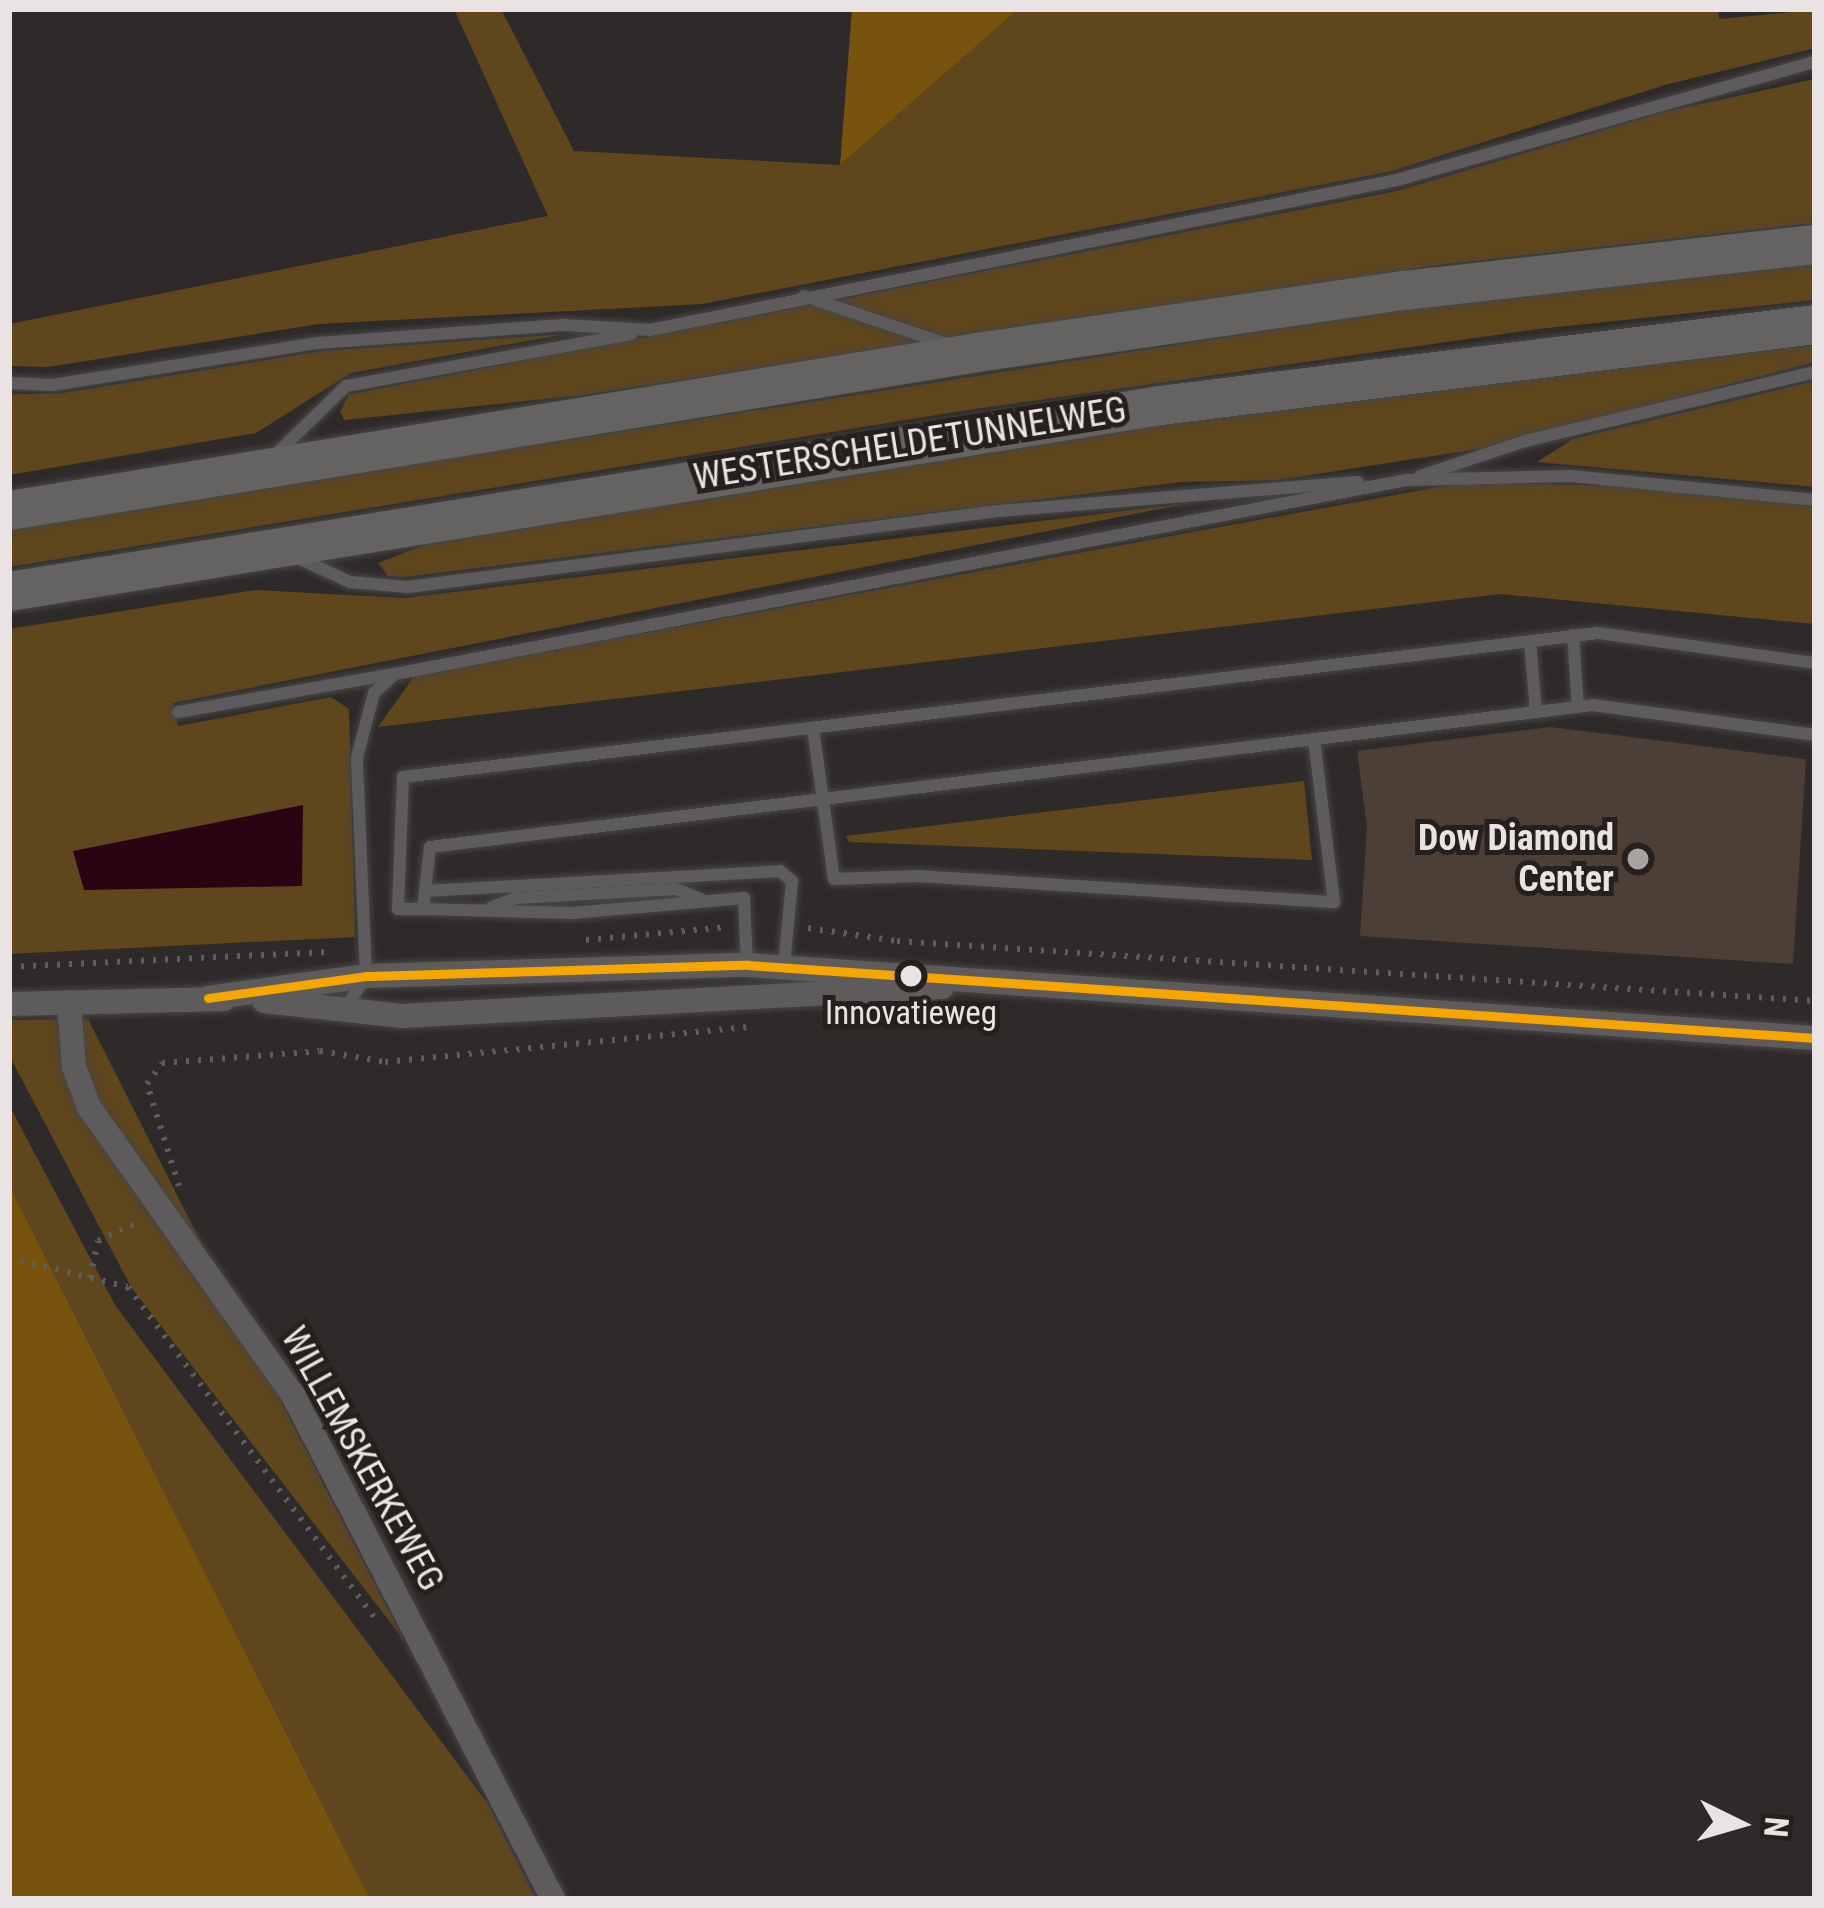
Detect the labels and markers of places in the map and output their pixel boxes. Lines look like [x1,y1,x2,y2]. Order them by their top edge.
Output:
place label: Dow Diamond Center [1418,816,1614,901]
marker: Dow Diamond Center [1625,846,1651,872]
marker: Innovatieweg [900,965,922,987]
place label: Innovatieweg [825,993,997,1033]

